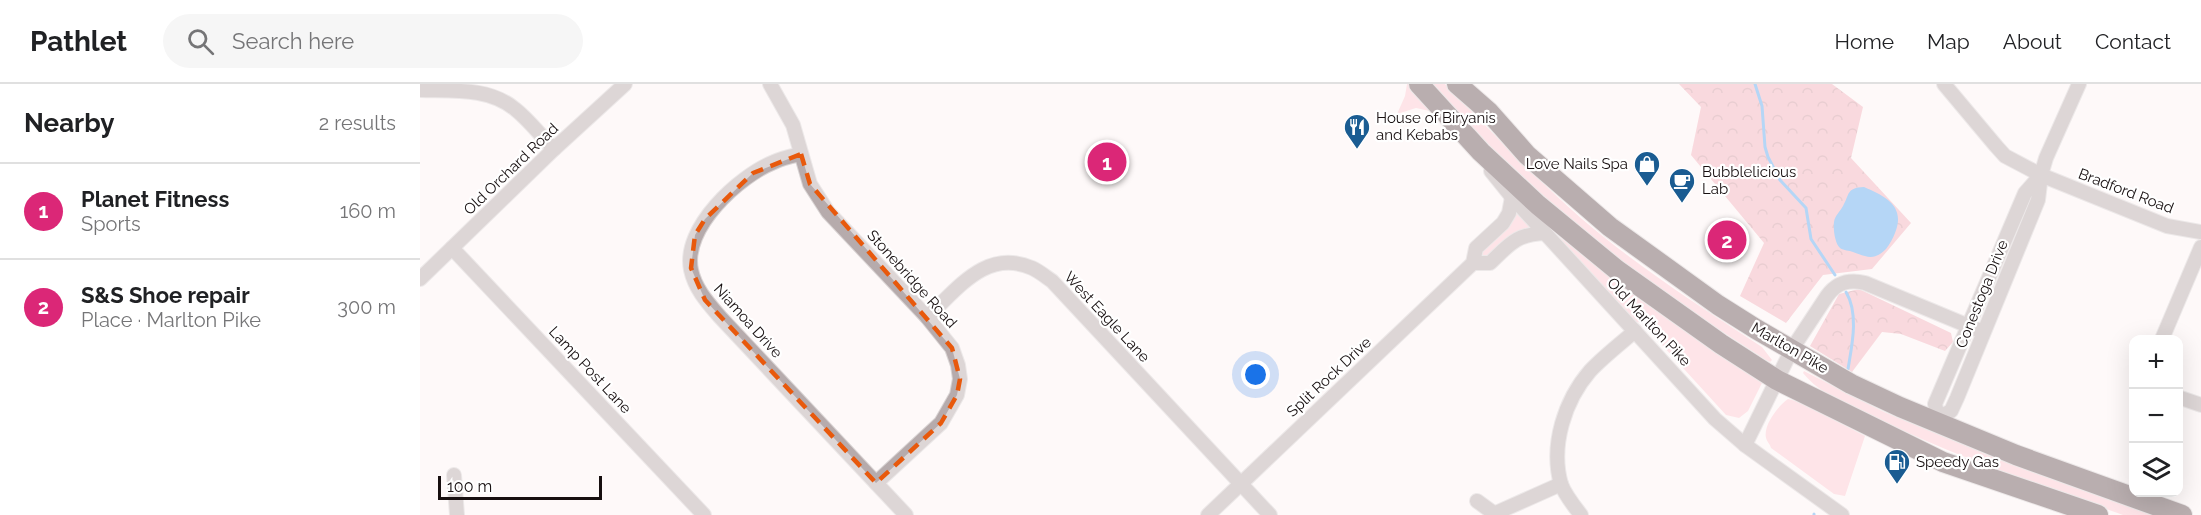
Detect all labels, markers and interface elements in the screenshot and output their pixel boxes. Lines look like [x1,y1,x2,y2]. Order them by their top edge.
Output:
search box [163,14,583,68]
text: Pathlet [30,25,127,58]
icon: search [184,25,217,58]
text: Search here [232,28,354,54]
text: Home [1835,29,1894,54]
text: Map [1927,29,1970,54]
text: About [2003,29,2062,54]
text: Contact [2095,29,2171,54]
text: Nearby [24,108,114,138]
place label: House of Biryanis and Kebabs [1376,109,1496,144]
text: 2 results [319,111,396,135]
restaurant icon: House of Biryanis and Kebabs [1342,112,1372,150]
street label: Old Orchard Road [460,119,562,219]
pin: 1 [1088,140,1126,184]
shop icon: Love Nails Spa [1632,149,1662,187]
place label: Love Nails Spa [1526,155,1628,173]
place label: Bubblelicious Lab [1702,163,1796,198]
street label: Bradford Road [2076,165,2176,217]
cafe icon: Bubblelicious Lab [1667,166,1697,204]
text: Planet Fitness [81,186,229,212]
text: 1 [39,199,48,223]
text: 160 m [340,199,396,223]
text: Sports [81,212,141,236]
pin: 2 [1708,218,1746,262]
street label: Stonebridge Road [863,226,961,332]
street label: Conestoga Drive [1952,237,2012,351]
street label: West Eagle Lane [1060,268,1154,366]
street label: Old Marlton Pike [1603,274,1695,370]
street label: Niamoa Drive [710,280,786,362]
text: S&S Shoe repair [81,282,250,308]
text: 2 [38,295,49,319]
text: 300 m [337,295,396,319]
text: Place · Marlton Pike [81,308,261,332]
street label: Marlton Pike [1748,319,1832,377]
street label: Lamp Post Lane [545,323,635,417]
street label: Split Rock Drive [1283,333,1375,421]
map controls [2129,335,2183,497]
button: + [2129,335,2183,389]
your location [1241,360,1270,389]
button: − [2129,389,2183,443]
button: layers [2129,443,2183,497]
fuel station icon: Speedy Gas [1882,447,1912,485]
place label: Speedy Gas [1916,453,1999,471]
scale bar [438,473,602,500]
text: 100 m [447,477,492,496]

